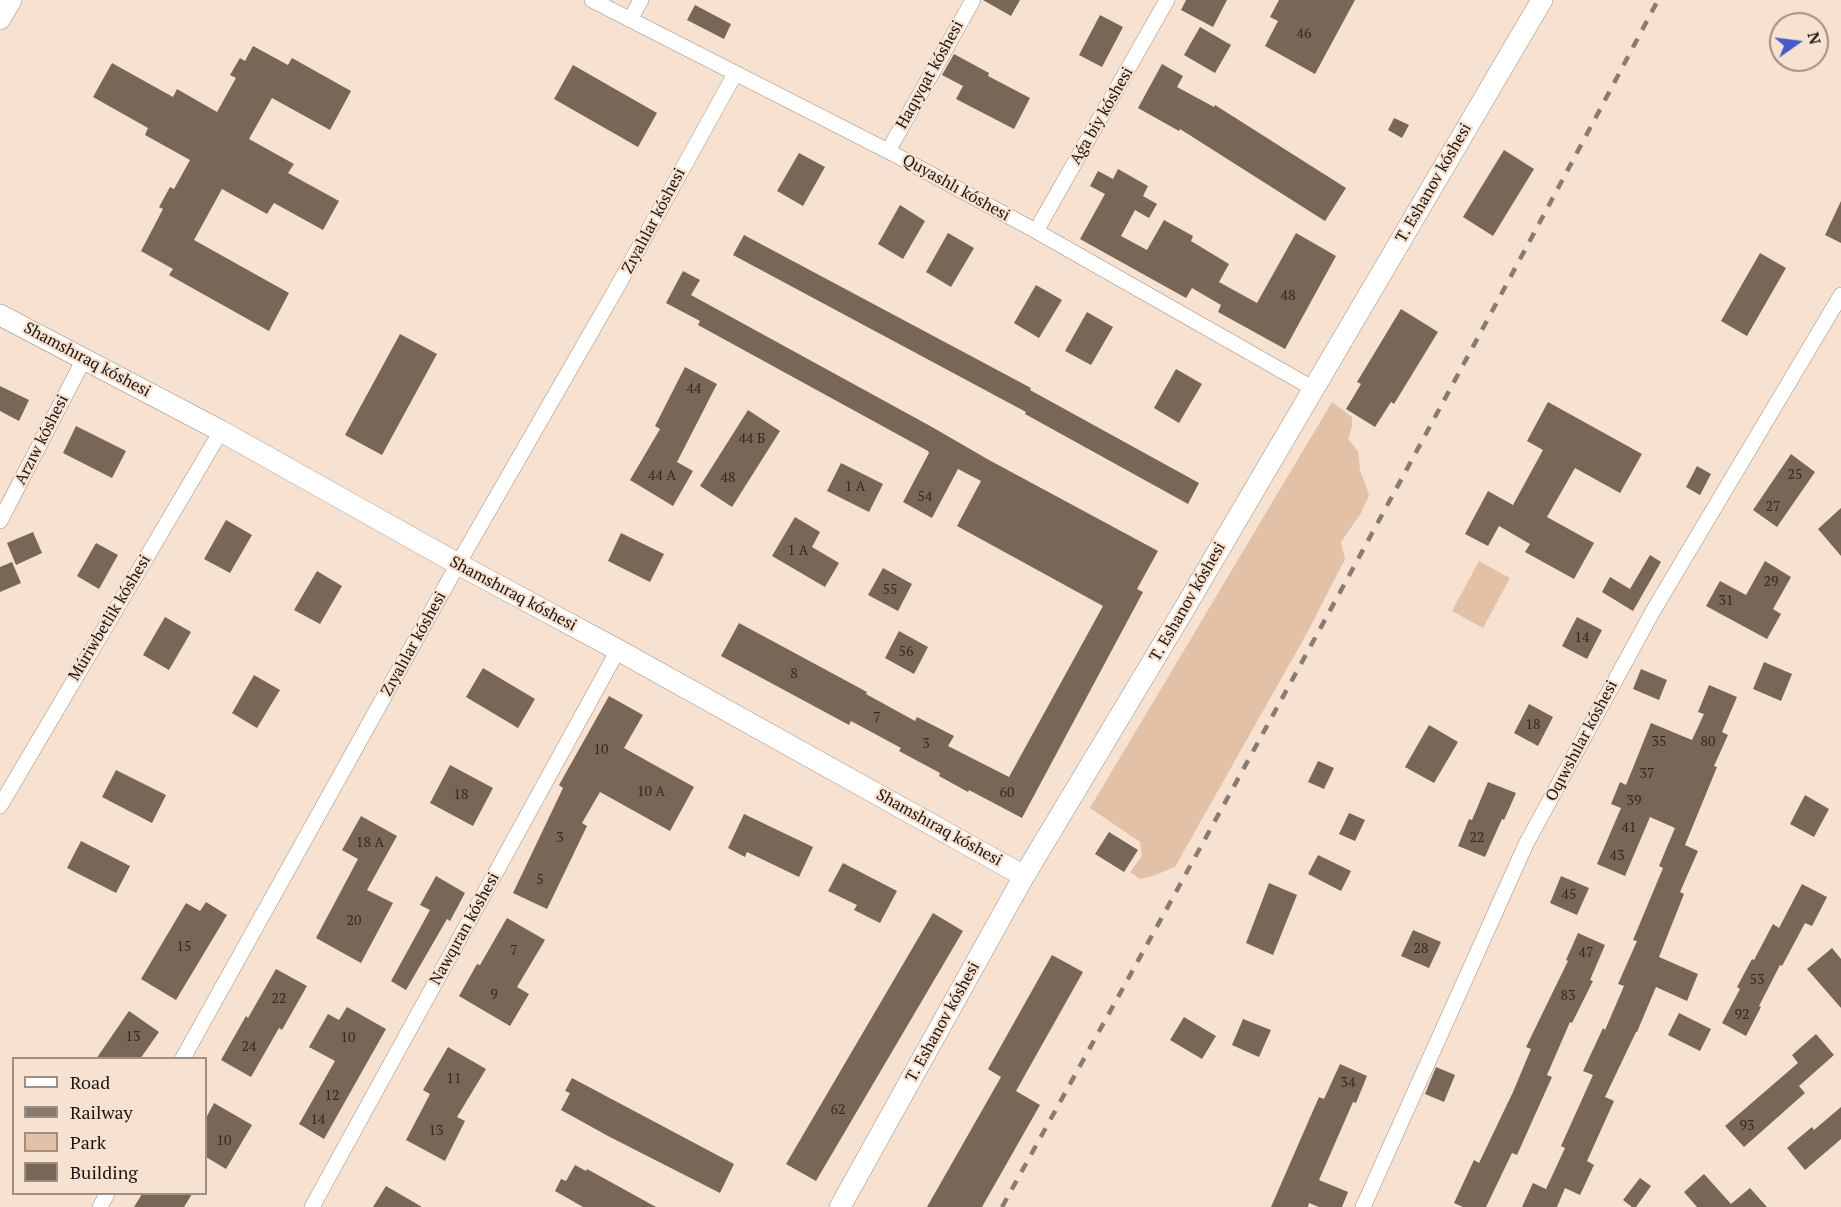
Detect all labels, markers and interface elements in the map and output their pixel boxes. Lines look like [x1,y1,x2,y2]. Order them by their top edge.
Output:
north arrow [1769,12,1829,72]
street label: Haqıyqat kóshesi [892,18,968,132]
house number: 46 [1297,26,1311,42]
text: N [1802,30,1827,47]
street label: Aǵa biy kóshesi [1066,64,1138,168]
street label: T. Eshanov kóshesi [1392,120,1476,246]
street label: Quyashlı kóshesi [899,151,1013,225]
street label: Zıyalılar kóshesi [618,165,690,277]
house number: 48 [1281,288,1295,304]
street label: Shamshıraq kóshesi [20,318,154,402]
house number: 44 [687,381,701,397]
street label: Arzıw kóshesi [11,392,73,488]
house number: 44 Б [739,431,765,447]
house number: 25 [1788,467,1802,483]
house number: 44 А [648,468,676,484]
house number: 48 [721,470,735,486]
house number: 1 А [845,479,865,495]
house number: 54 [918,489,932,505]
house number: 27 [1766,499,1780,515]
street label: T. Eshanov kóshesi [1146,539,1230,665]
house number: 1 А [788,543,808,559]
street label: Múriwbetlik kóshesi [65,552,155,684]
street label: Shamshıraq kóshesi [446,552,580,636]
house number: 29 [1764,574,1778,590]
house number: 55 [883,582,897,598]
street label: Zıyalılar kóshesi [377,588,451,700]
house number: 31 [1719,593,1733,609]
house number: 14 [1575,630,1589,646]
house number: 56 [899,644,913,660]
house number: 8 [790,666,798,682]
street label: Oqıwshılar kóshesi [1542,677,1622,805]
house number: 7 [873,710,881,726]
house number: 18 [1526,717,1540,733]
house number: 35 [1652,734,1666,750]
house number: 80 [1701,734,1715,750]
house number: 3 [922,736,930,752]
house number: 10 [594,742,608,758]
house number: 37 [1640,766,1654,782]
house number: 10 А [637,784,665,800]
street label: Shamshıraq kóshesi [873,785,1005,871]
house number: 60 [1000,785,1014,801]
house number: 18 [454,787,468,803]
house number: 39 [1627,793,1641,809]
house number: 41 [1622,820,1636,836]
house number: 3 [556,830,564,846]
house number: 22 [1470,830,1484,846]
house number: 18 А [356,835,384,851]
house number: 43 [1610,848,1624,864]
street label: Nawqıran kóshesi [426,869,504,989]
house number: 5 [536,872,544,888]
house number: 45 [1562,887,1576,903]
house number: 20 [347,913,361,929]
house number: 15 [177,939,191,955]
house number: 28 [1414,941,1428,957]
house number: 7 [510,943,518,959]
house number: 47 [1579,945,1593,961]
street label: T. Eshanov kóshesi [902,959,984,1085]
house number: 53 [1750,972,1764,988]
house number: 9 [490,987,498,1003]
house number: 83 [1561,988,1575,1004]
house number: 22 [272,991,286,1007]
house number: 92 [1735,1007,1749,1023]
house number: 13 [126,1029,140,1045]
house number: 10 [341,1030,355,1046]
house number: 24 [242,1039,256,1055]
legend [12,1057,207,1195]
text: Road [70,1070,110,1094]
house number: 11 [447,1071,461,1087]
house number: 34 [1341,1075,1355,1091]
house number: 12 [325,1088,339,1104]
text: Railway [70,1100,133,1124]
house number: 62 [831,1102,845,1118]
house number: 14 [311,1112,325,1128]
house number: 93 [1740,1118,1754,1134]
house number: 13 [429,1123,443,1139]
text: Park [70,1130,106,1154]
house number: 10 [217,1133,231,1149]
text: Building [70,1160,138,1184]

